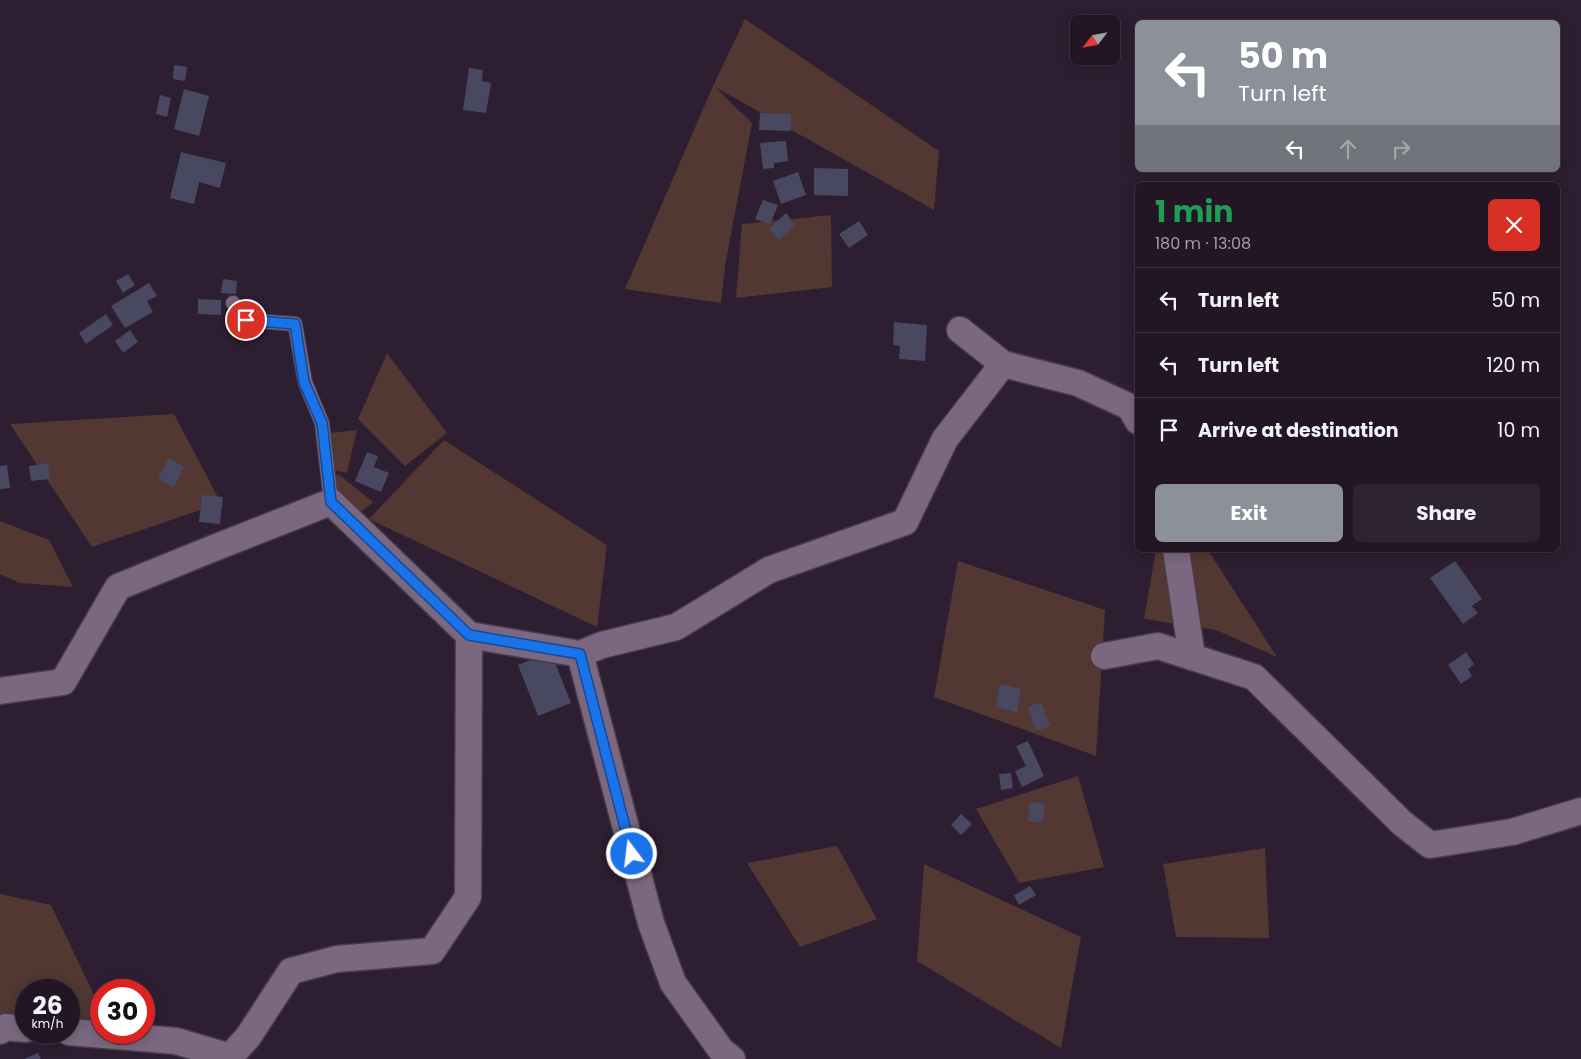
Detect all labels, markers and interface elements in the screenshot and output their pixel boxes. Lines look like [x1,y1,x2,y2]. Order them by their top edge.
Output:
north arrow [1070,15,1120,65]
map controls [1070,15,1120,65]
text: 50 m [1238,31,1328,80]
icon: left [1155,40,1220,105]
text: Turn left [1238,78,1326,109]
icon: left [1281,135,1309,163]
icon: ahead [1334,135,1362,163]
icon: right [1387,135,1415,163]
text: 1 min [1155,190,1233,233]
button: close [1488,199,1540,251]
text: 180 m · 13:08 [1155,232,1251,255]
icon: left [1155,286,1183,314]
text: Turn left [1198,287,1279,314]
text: 50 m [1491,287,1540,314]
pin [225,299,267,341]
icon: arrive [232,306,260,334]
icon: left [1155,351,1183,379]
text: Turn left [1198,352,1279,379]
text: 120 m [1486,352,1540,379]
icon: arrive [1155,416,1183,444]
text: Arrive at destination [1198,417,1399,444]
text: 10 m [1497,417,1540,444]
button: Exit [1155,484,1343,542]
button: Share [1353,484,1540,542]
position arrow [605,827,657,879]
speed limit sign: 30 [90,979,155,1044]
text: 26 [32,988,63,1023]
text: km/h [32,1015,63,1032]

